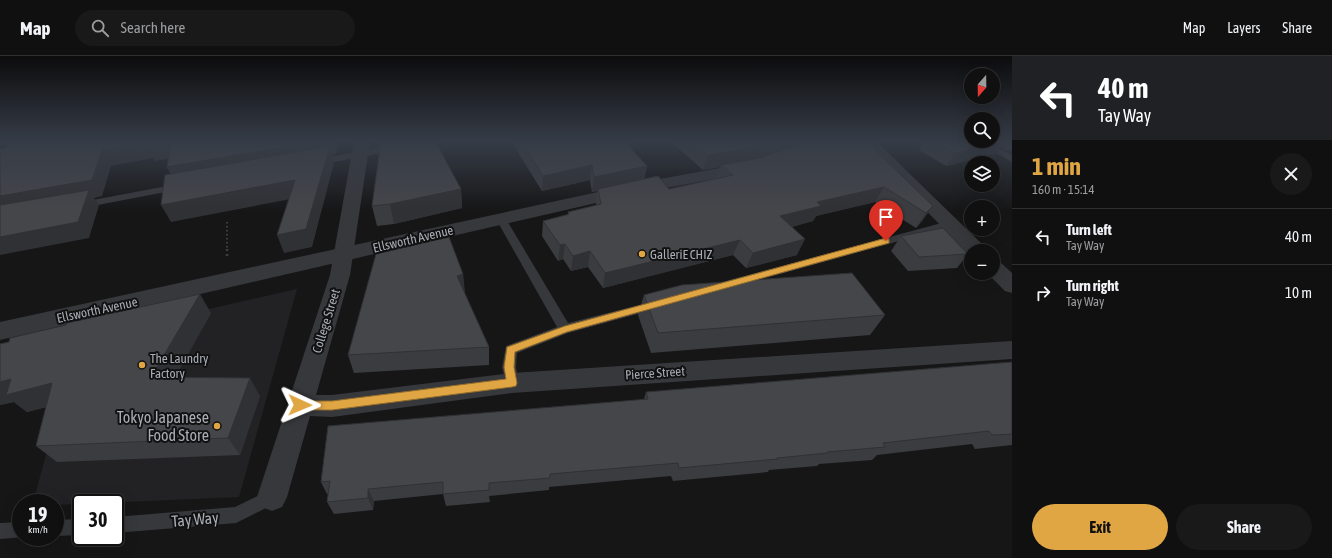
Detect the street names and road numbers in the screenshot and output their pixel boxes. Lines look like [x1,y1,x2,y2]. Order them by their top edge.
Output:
street label: Ellsworth Avenue [371,222,455,256]
street label: College Street [309,287,343,355]
street label: Ellsworth Avenue [55,294,139,326]
street label: Pierce Street [625,363,686,383]
street label: Tay Way [171,508,220,531]

